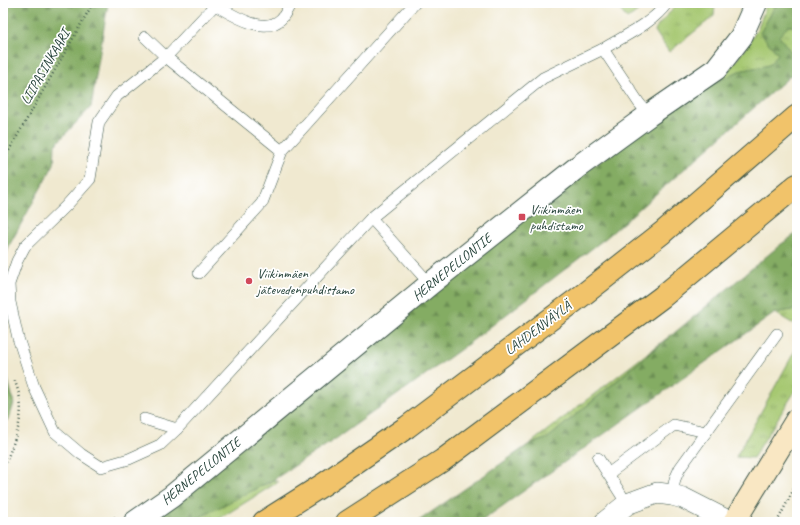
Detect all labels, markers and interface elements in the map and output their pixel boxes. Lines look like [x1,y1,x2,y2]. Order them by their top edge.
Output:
street label: LIIPASINKAARI [17,24,75,107]
place label: Viikinmäen puhdistamo [530,201,584,234]
marker: Viikinmäen puhdistamo [517,212,527,222]
street label: HERNEPELLONTIE [409,228,497,304]
place label: Viikinmäen jätevedenpuhdistamo [255,265,355,298]
marker: Viikinmäen jätevedenpuhdistamo [244,276,254,286]
street label: LAHDENVÄYLÄ [502,296,576,358]
street label: HERNEPELLONTIE [158,432,246,508]

